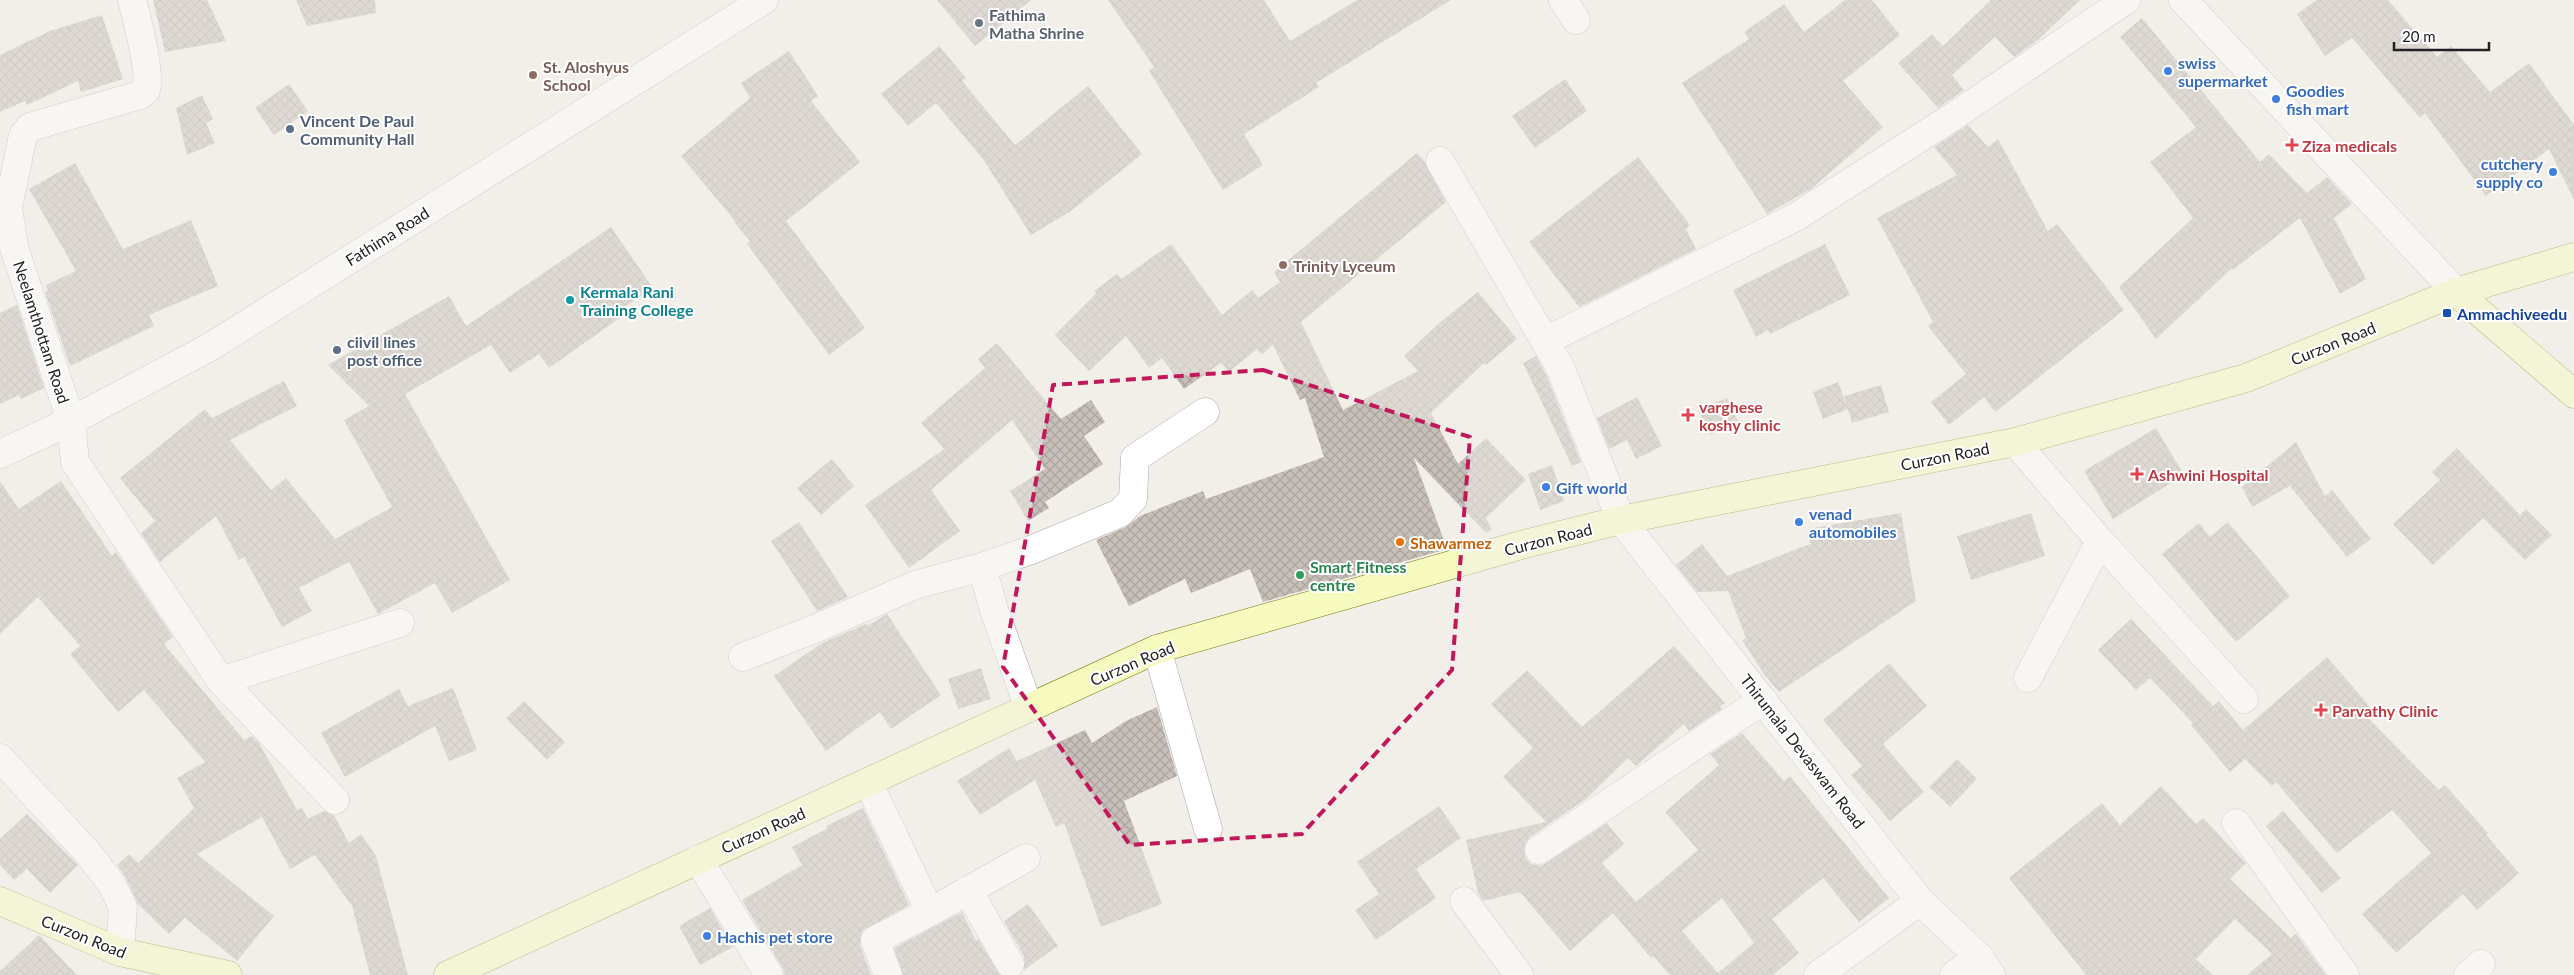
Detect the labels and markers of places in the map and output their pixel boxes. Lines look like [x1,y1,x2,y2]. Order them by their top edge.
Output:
place label: Fathima Matha Shrine [989,5,1085,42]
marker: Fathima Matha Shrine [973,17,985,29]
place label: swiss supermarket [2178,53,2268,90]
place label: St. Aloshyus School [543,57,629,94]
marker: swiss supermarket [2162,65,2174,77]
marker: St. Aloshyus School [527,69,539,81]
place label: Goodies fish mart [2286,81,2349,118]
marker: Goodies fish mart [2270,93,2282,105]
place label: Vincent De Paul Community Hall [299,111,415,148]
marker: Vincent De Paul Community Hall [284,123,296,135]
place label: Ziza medicals [2302,136,2397,155]
marker: Ziza medicals [2286,139,2298,151]
place label: cutchery supply co [2476,154,2544,191]
marker: cutchery supply co [2547,166,2559,178]
place label: Trinity Lyceum [1293,256,1396,275]
marker: Trinity Lyceum [1277,259,1289,271]
place label: Kermala Rani Training College [580,282,694,319]
marker: Kermala Rani Training College [564,294,576,306]
place label: Ammachiveedu [2456,304,2567,323]
marker: Ammachiveedu [2441,307,2453,319]
place label: ciivil lines post office [347,332,423,369]
marker: ciivil lines post office [331,344,343,356]
place label: varghese koshy clinic [1699,397,1781,434]
marker: varghese koshy clinic [1681,408,1695,422]
place label: Ashwini Hospital [2147,465,2269,484]
marker: Ashwini Hospital [2130,467,2144,481]
place label: Gift world [1556,478,1627,497]
marker: Gift world [1540,481,1552,493]
place label: venad automobiles [1809,504,1897,541]
marker: venad automobiles [1793,516,1805,528]
place label: Shawarmez [1410,533,1492,552]
marker: Shawarmez [1394,536,1406,548]
place label: Smart Fitness centre [1310,557,1407,594]
marker: Smart Fitness centre [1294,569,1306,581]
place label: Parvathy Clinic [2332,701,2438,720]
marker: Parvathy Clinic [2314,703,2328,717]
place label: Hachis pet store [717,927,833,946]
marker: Hachis pet store [701,930,713,942]

